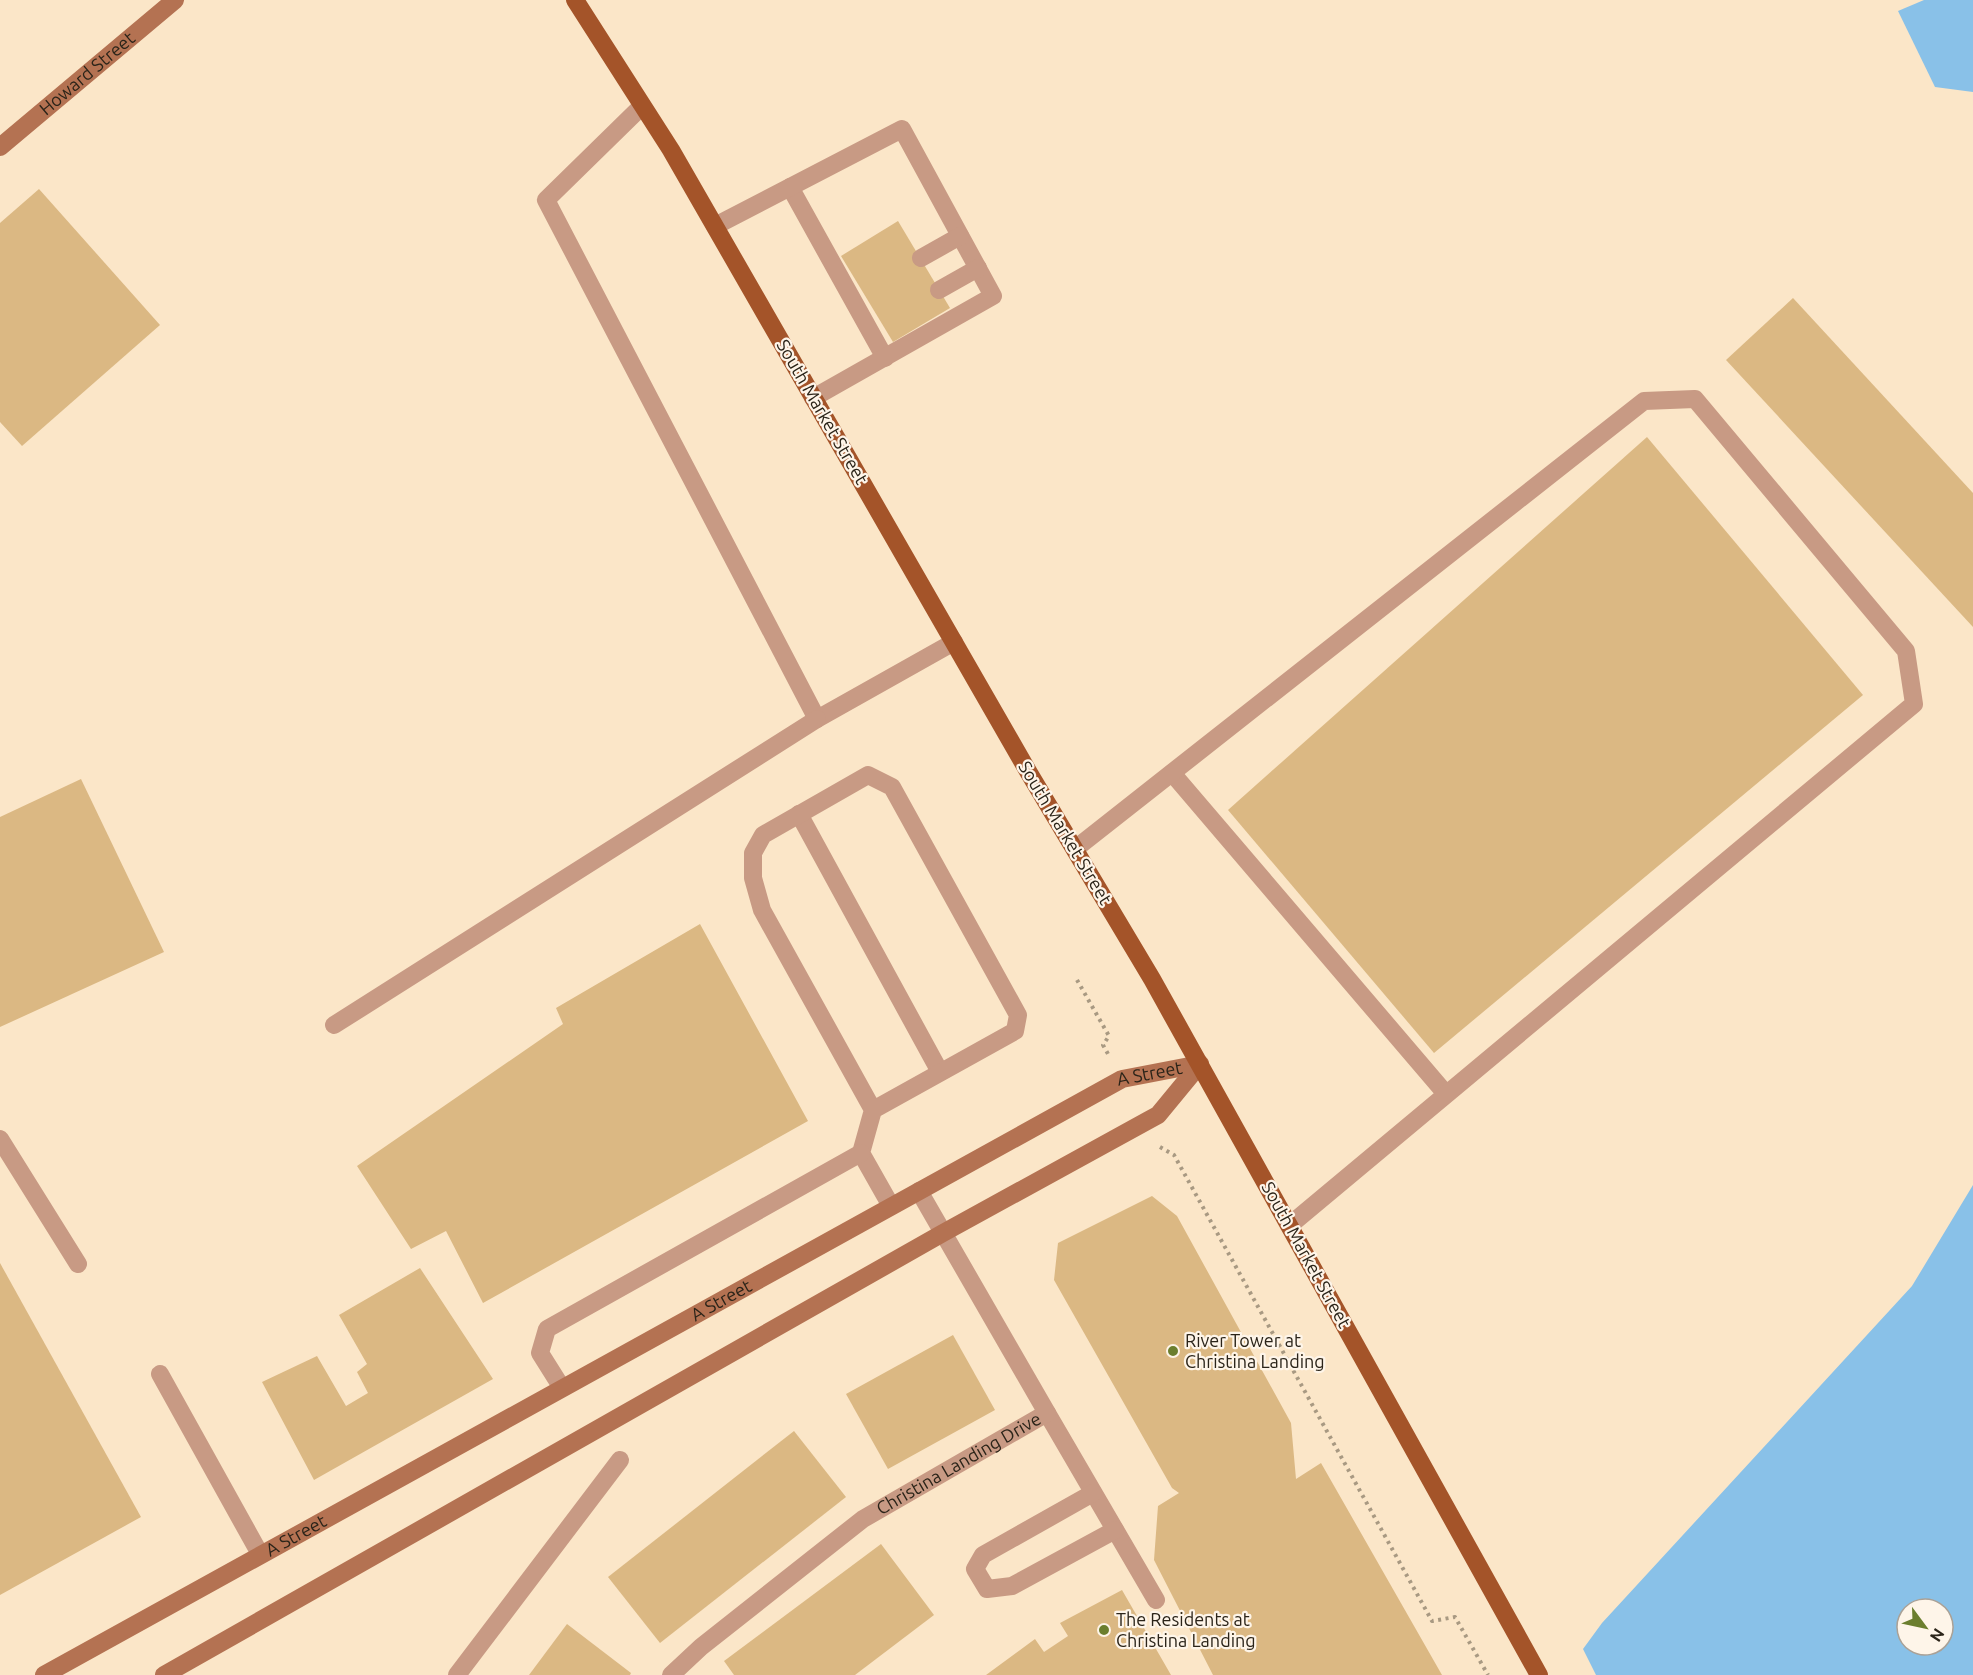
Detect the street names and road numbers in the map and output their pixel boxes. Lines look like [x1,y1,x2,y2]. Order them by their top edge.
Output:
street label: Howard Street [35,27,138,119]
street label: South Market Street [773,336,872,487]
street label: South Market Street [1015,757,1117,908]
street label: A Street [1115,1057,1184,1089]
street label: South Market Street [1258,1178,1355,1331]
street label: A Street [687,1275,755,1324]
street label: Christina Landing Drive [872,1408,1044,1518]
street label: A Street [262,1510,329,1560]

